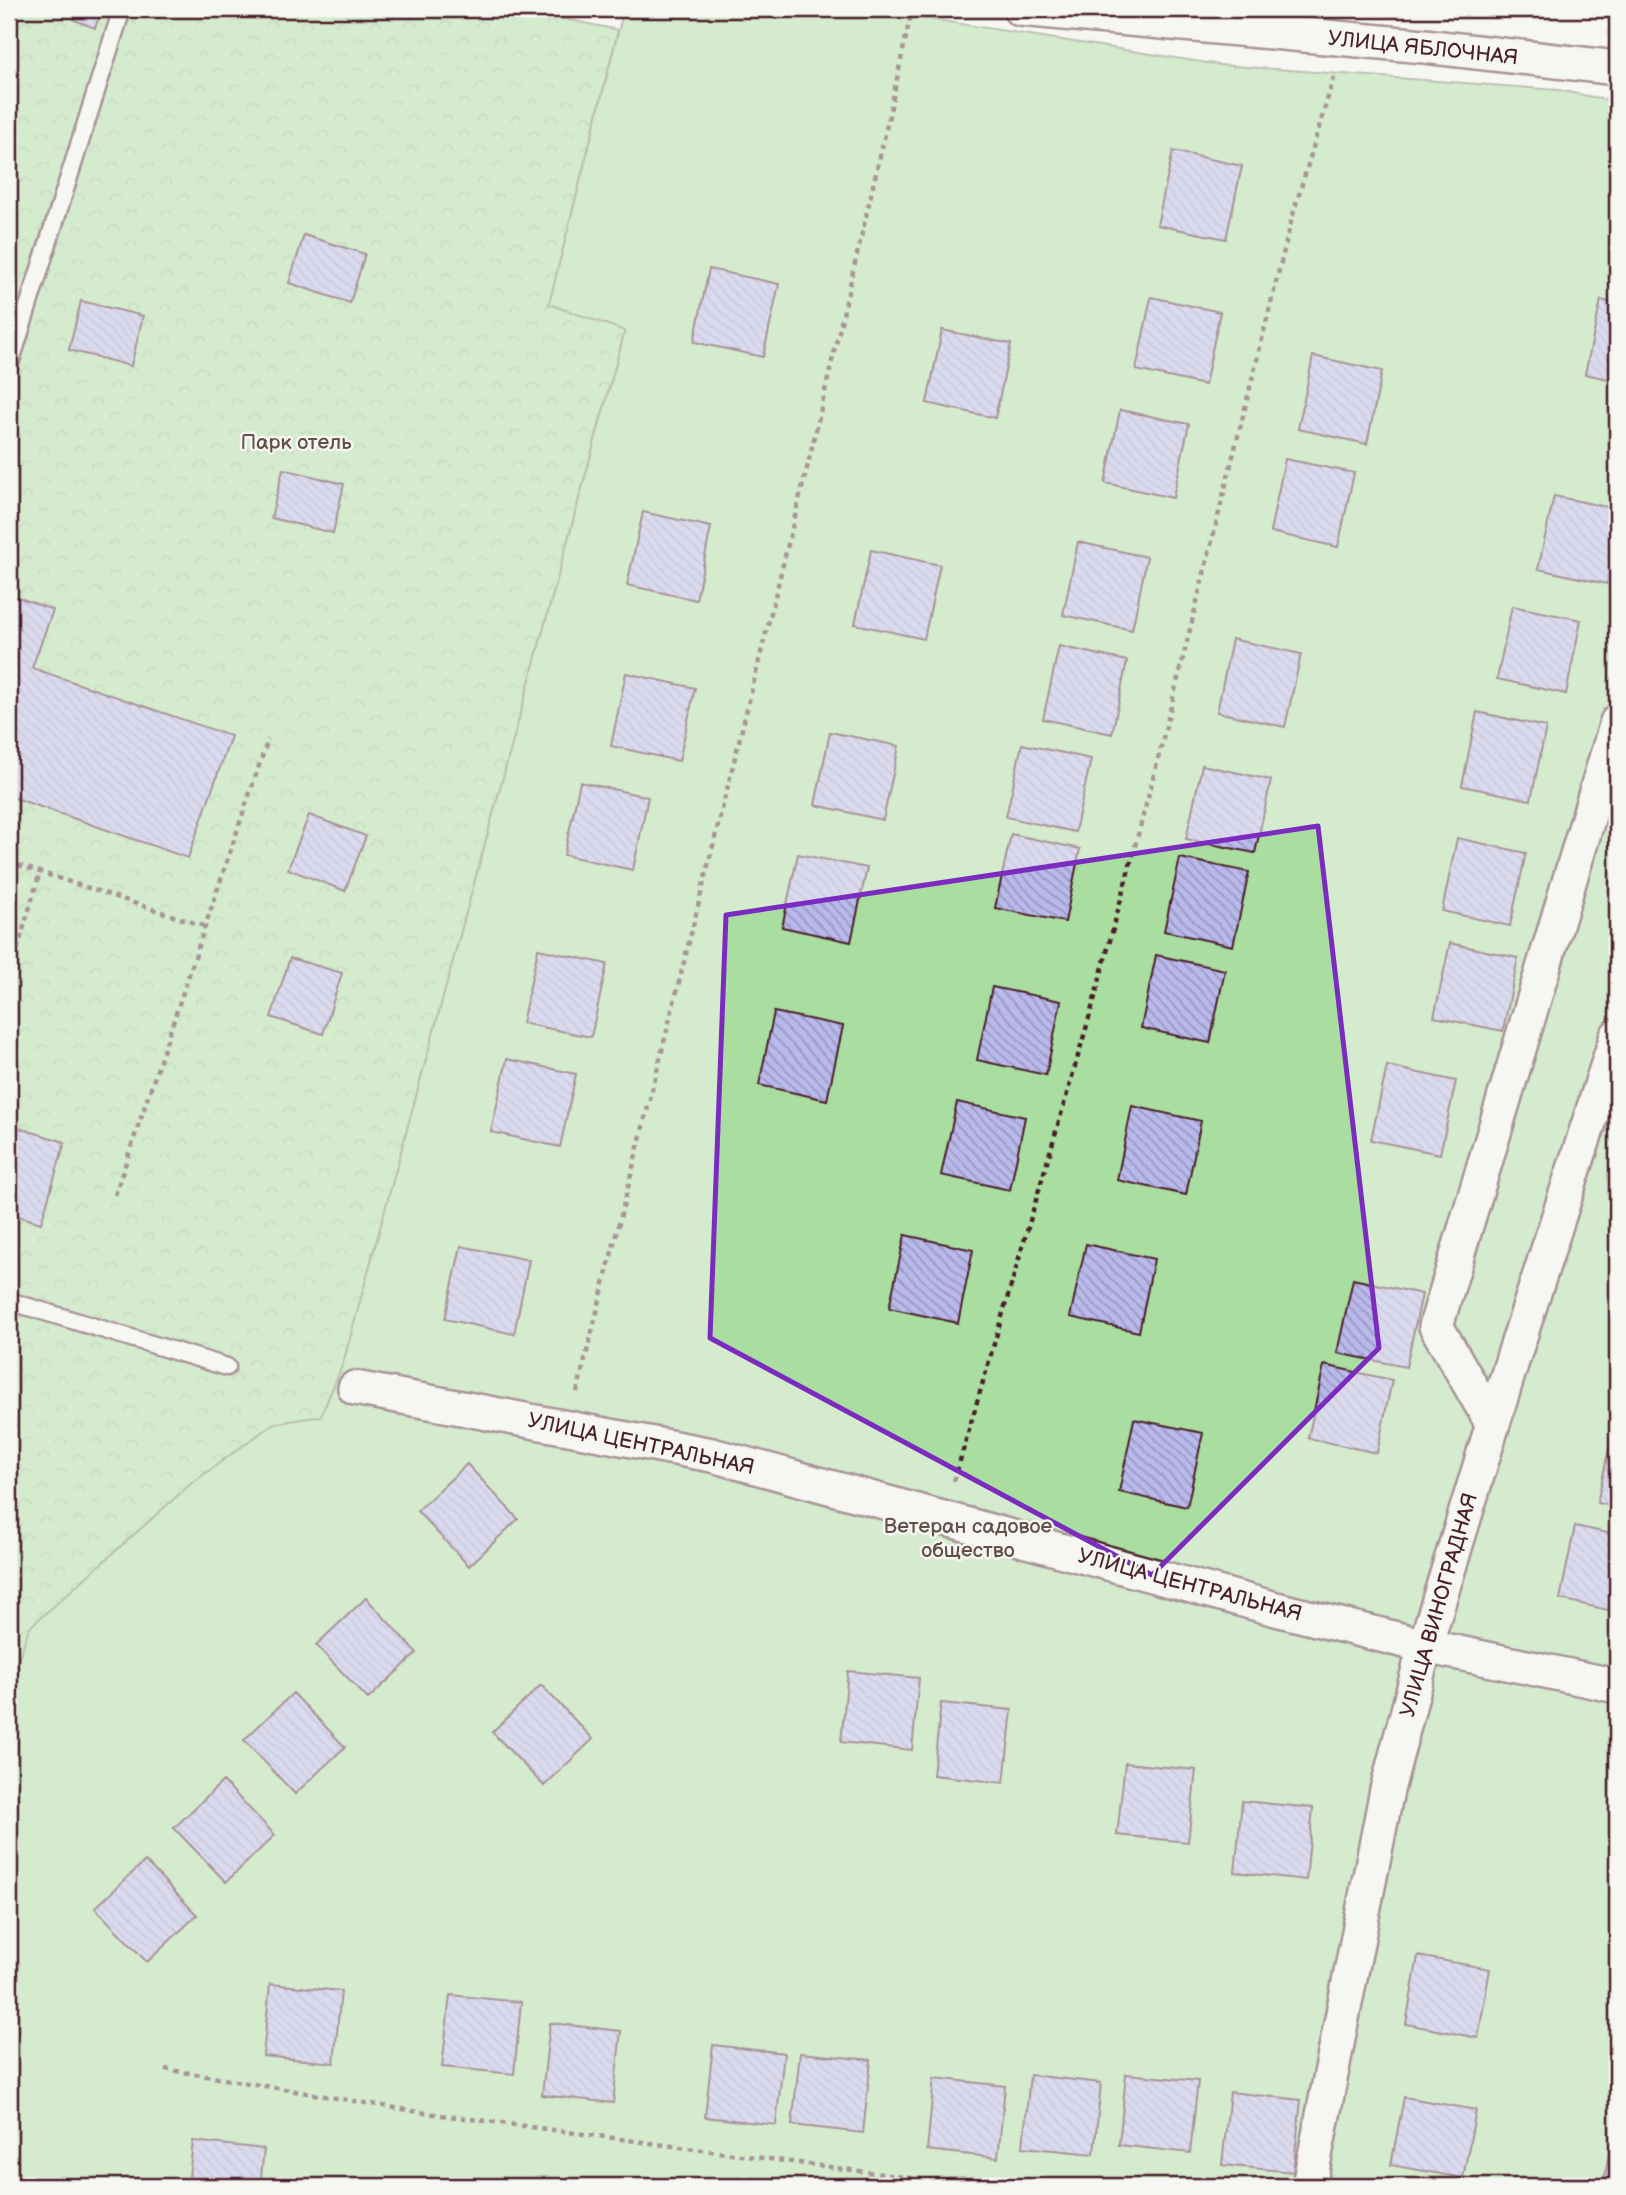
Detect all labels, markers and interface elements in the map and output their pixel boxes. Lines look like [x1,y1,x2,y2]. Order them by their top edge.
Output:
street label: УЛИЦА ЯБЛОЧНАЯ [1327,26,1519,70]
park label: Парк отель [240,430,352,455]
street label: УЛИЦА ЦЕНТРАЛЬНАЯ [525,1408,757,1480]
street label: УЛИЦА ВИНОГРАДНАЯ [1395,1490,1483,1720]
park label: Ветеран садовое общество [884,1514,1052,1563]
street label: УЛИЦА ЦЕНТРАЛЬНАЯ [1075,1543,1305,1627]

